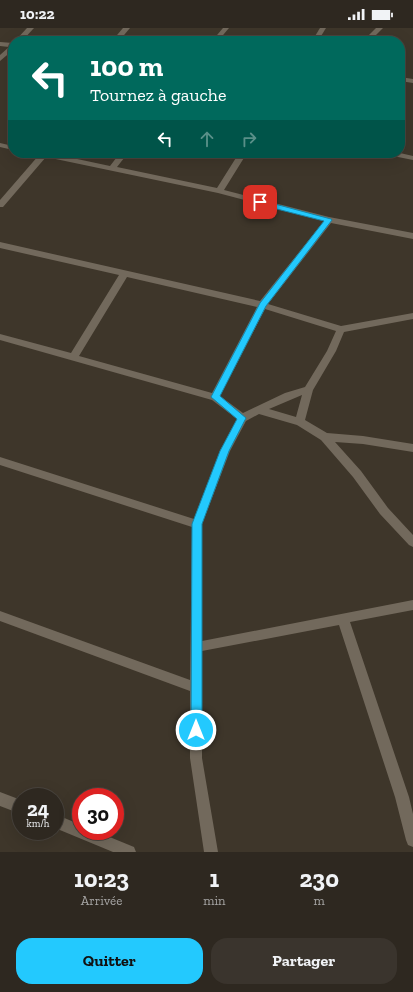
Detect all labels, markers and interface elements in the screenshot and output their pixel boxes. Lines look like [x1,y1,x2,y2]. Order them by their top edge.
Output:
text: 10:22 [20,5,55,23]
text: 100 m [90,50,163,83]
icon: left [24,52,76,104]
text: Tournez à gauche [90,84,226,106]
icon: left [154,128,176,150]
icon: ahead [196,128,218,150]
icon: right [238,128,260,150]
pin [243,185,277,219]
icon: arrive [249,191,271,213]
position arrow [175,709,217,751]
speed limit sign: 30 [72,788,124,840]
text: 24 [27,797,49,821]
text: km/h [27,818,49,830]
text: 10:23 [74,864,129,893]
text: 1 [209,864,219,893]
text: 230 [299,864,339,893]
text: Arrivée [81,893,122,908]
text: min [203,893,225,908]
text: m [314,893,325,908]
button: Quitter [16,938,203,984]
button: Partager [211,938,397,984]

